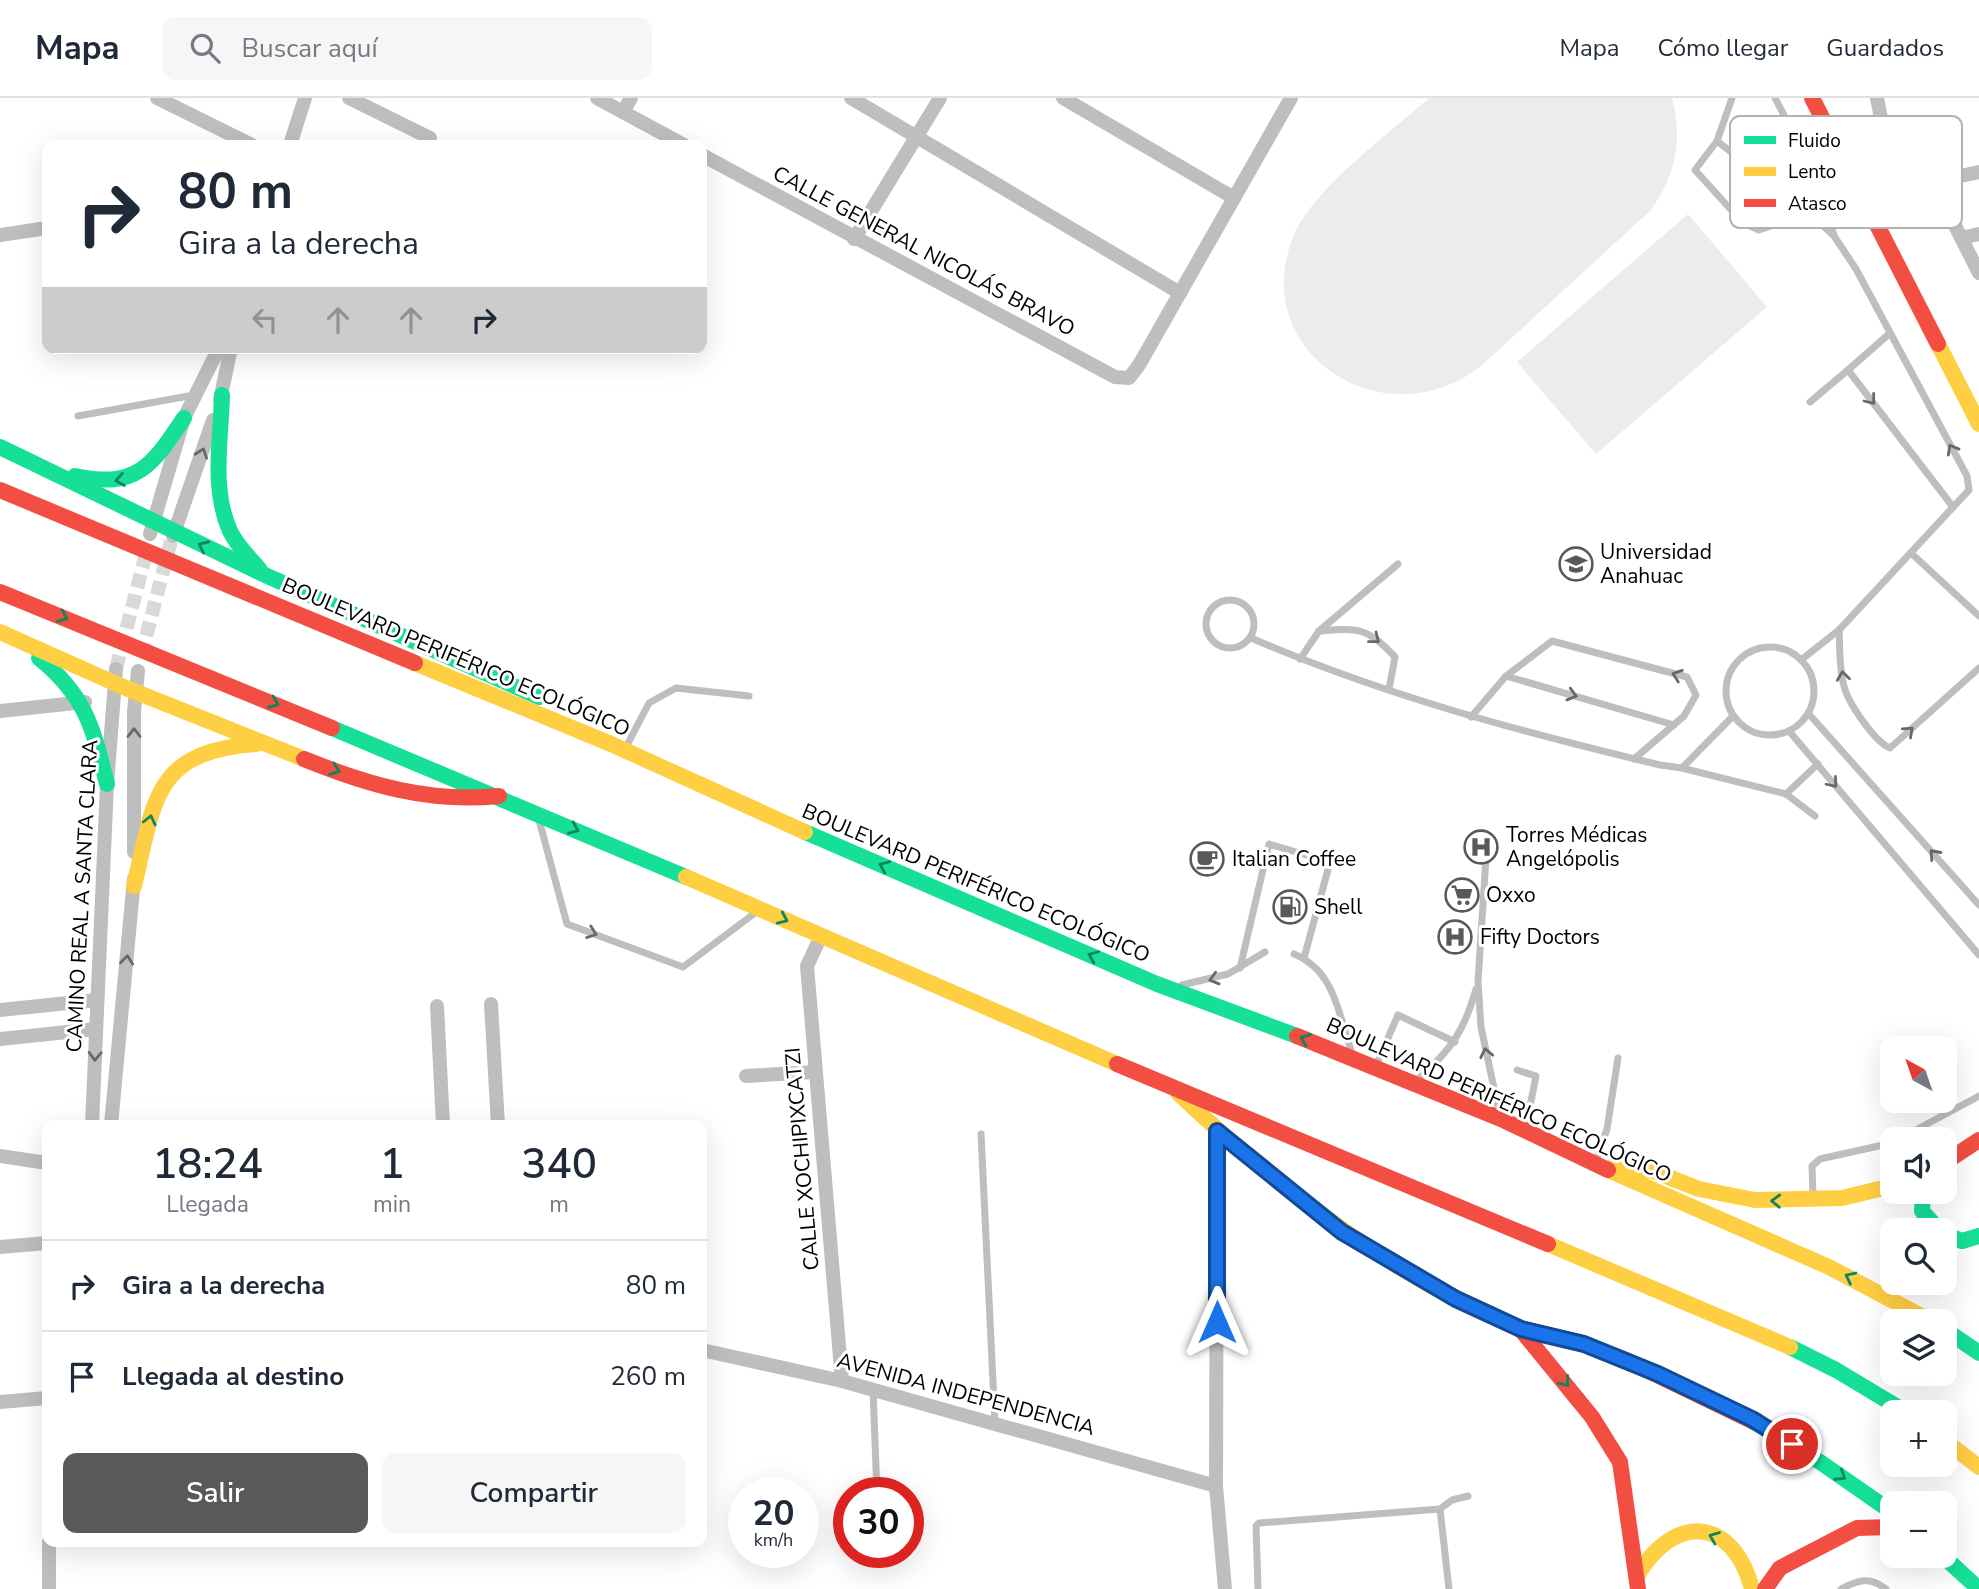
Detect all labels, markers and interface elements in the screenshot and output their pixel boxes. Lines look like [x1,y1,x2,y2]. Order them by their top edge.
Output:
search box [162,17,652,80]
text: Mapa [35,26,120,71]
icon: search [186,29,224,67]
text: Buscar aquí [242,31,377,66]
text: Mapa [1559,32,1619,64]
text: Cómo llegar [1657,32,1788,64]
text: Guardados [1826,32,1944,64]
legend [1730,116,1962,228]
text: Fluido [1788,128,1841,154]
text: 80 m [178,158,293,225]
street label: CALLE GENERAL NICOLÁS BRAVO [768,159,1080,343]
text: Lento [1788,159,1836,185]
icon: right [63,168,154,259]
text: Atasco [1788,191,1847,217]
text: Gira a la derecha [178,222,419,265]
icon: left [246,301,284,339]
icon: ahead [319,301,357,339]
icon: ahead [392,301,430,339]
icon: right [465,301,503,339]
one-way arrow [1863,393,1876,405]
one-way arrow [1947,444,1960,456]
one-way arrow [194,448,208,460]
one-way arrow [114,472,126,487]
place label: Universidad Anahuac [1600,538,1712,590]
one-way arrow [198,541,210,555]
school or university icon: Universidad Anahuac [1557,545,1595,583]
street label: BOULEVARD PERIFÉRICO ECOLÓGICO [278,571,634,743]
one-way arrow [57,609,69,623]
one-way arrow [1368,630,1380,643]
one-way arrow [1671,668,1683,683]
one-way arrow [1836,670,1851,682]
one-way arrow [1565,686,1577,701]
one-way arrow [267,695,279,709]
one-way arrow [1901,726,1914,739]
one-way arrow [126,727,142,737]
street label: CAMINO REAL A SANTA CLARA [60,739,104,1053]
one-way arrow [328,761,340,775]
one-way arrow [1825,774,1837,787]
street label: BOULEVARD PERIFÉRICO ECOLÓGICO [798,797,1154,969]
one-way arrow [142,814,156,826]
one-way arrow [567,821,579,835]
place label: Torres Médicas Angelópolis [1506,821,1647,873]
hospital icon: Torres Médicas Angelópolis [1462,828,1500,866]
cafe icon: Italian Coffee [1188,840,1226,878]
place label: Italian Coffee [1232,845,1356,873]
one-way arrow [1929,850,1942,863]
one-way arrow [878,860,891,874]
supermarket icon: Oxxo [1443,876,1481,914]
place label: Oxxo [1486,881,1536,909]
fuel station icon: Shell [1271,888,1309,926]
place label: Shell [1314,893,1363,921]
one-way arrow [776,911,788,925]
hospital icon: Fifty Doctors [1436,918,1474,956]
place label: Fifty Doctors [1480,923,1600,951]
one-way arrow [585,925,597,939]
one-way arrow [1087,950,1100,964]
one-way arrow [119,954,134,965]
one-way arrow [1208,970,1220,985]
street label: BOULEVARD PERIFÉRICO ECOLÓGICO [1322,1011,1676,1189]
one-way arrow [1299,1033,1311,1047]
north arrow [1880,1036,1956,1113]
map controls [1880,1036,1957,1568]
street label: CALLE XOCHIPIXCATZI [778,1046,826,1272]
one-way arrow [1480,1047,1495,1059]
one-way arrow [87,1050,102,1061]
button: sound [1880,1127,1957,1204]
text: 18:24 [152,1136,263,1193]
text: 1 [379,1136,405,1193]
text: 340 [521,1136,597,1193]
text: Llegada [166,1189,249,1220]
text: min [373,1189,411,1220]
text: m [549,1189,569,1220]
one-way arrow [1770,1194,1781,1209]
button: search [1880,1218,1957,1295]
icon: right [63,1267,101,1305]
text: Gira a la derecha [122,1268,325,1303]
text: 80 m [626,1268,686,1303]
one-way arrow [1845,1271,1857,1285]
position arrow [1180,1285,1254,1359]
button: layers [1880,1309,1957,1386]
street label: AVENIDA INDEPENDENCIA [834,1346,1098,1442]
icon: arrive [63,1358,101,1396]
text: Llegada al destino [122,1359,344,1394]
text: 260 m [610,1359,686,1394]
one-way arrow [1556,1374,1569,1386]
button: + [1880,1400,1957,1477]
pin [1762,1414,1822,1474]
icon: arrive [1773,1425,1811,1463]
button: Salir [63,1453,368,1533]
button: Compartir [382,1453,686,1533]
one-way arrow [1833,1467,1846,1480]
speed limit sign: 30 [833,1477,924,1568]
text: 20 [752,1490,795,1537]
button: − [1880,1491,1957,1568]
text: km/h [754,1528,793,1552]
one-way arrow [1709,1532,1721,1546]

